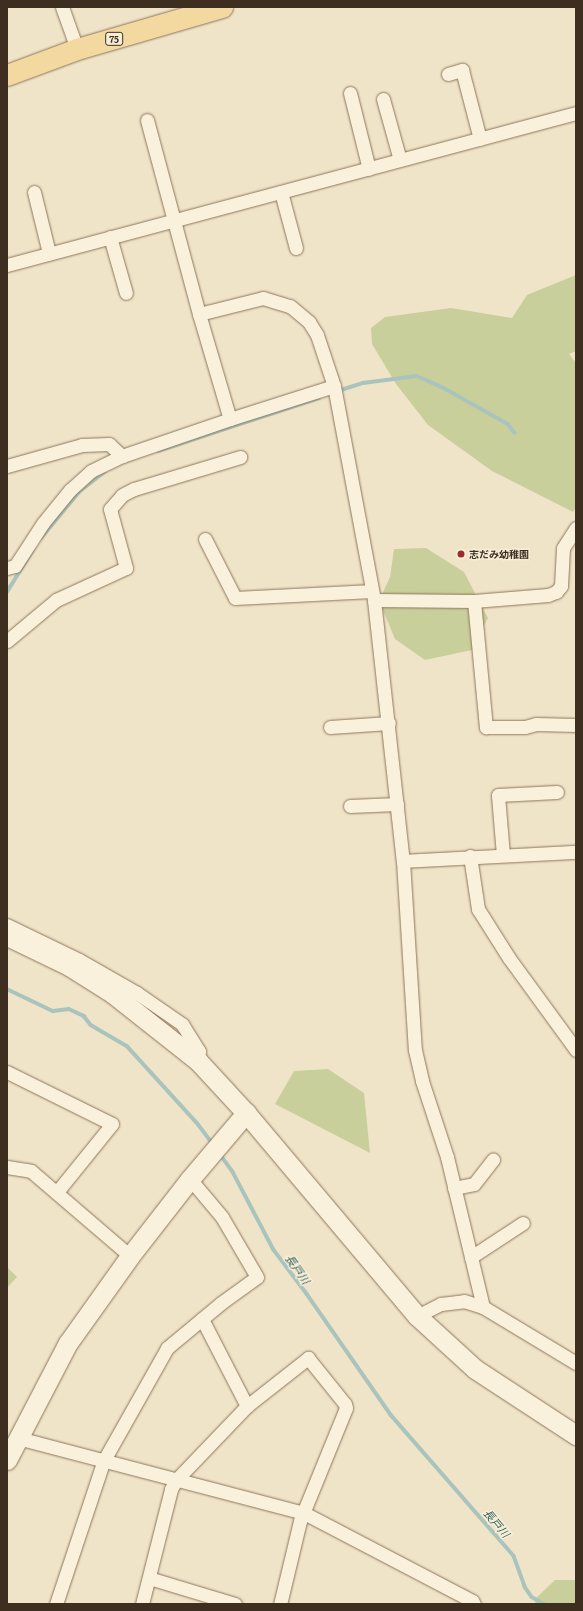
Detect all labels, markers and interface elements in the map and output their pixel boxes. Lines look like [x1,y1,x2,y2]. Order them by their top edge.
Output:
road number: 75 [105,32,123,46]
place label: 志だみ幼稚園 [469,548,529,560]
marker: 志だみ幼稚園 [456,549,466,559]
water label: 長戸川 [283,1252,313,1286]
water label: 長戸川 [481,1506,513,1540]

